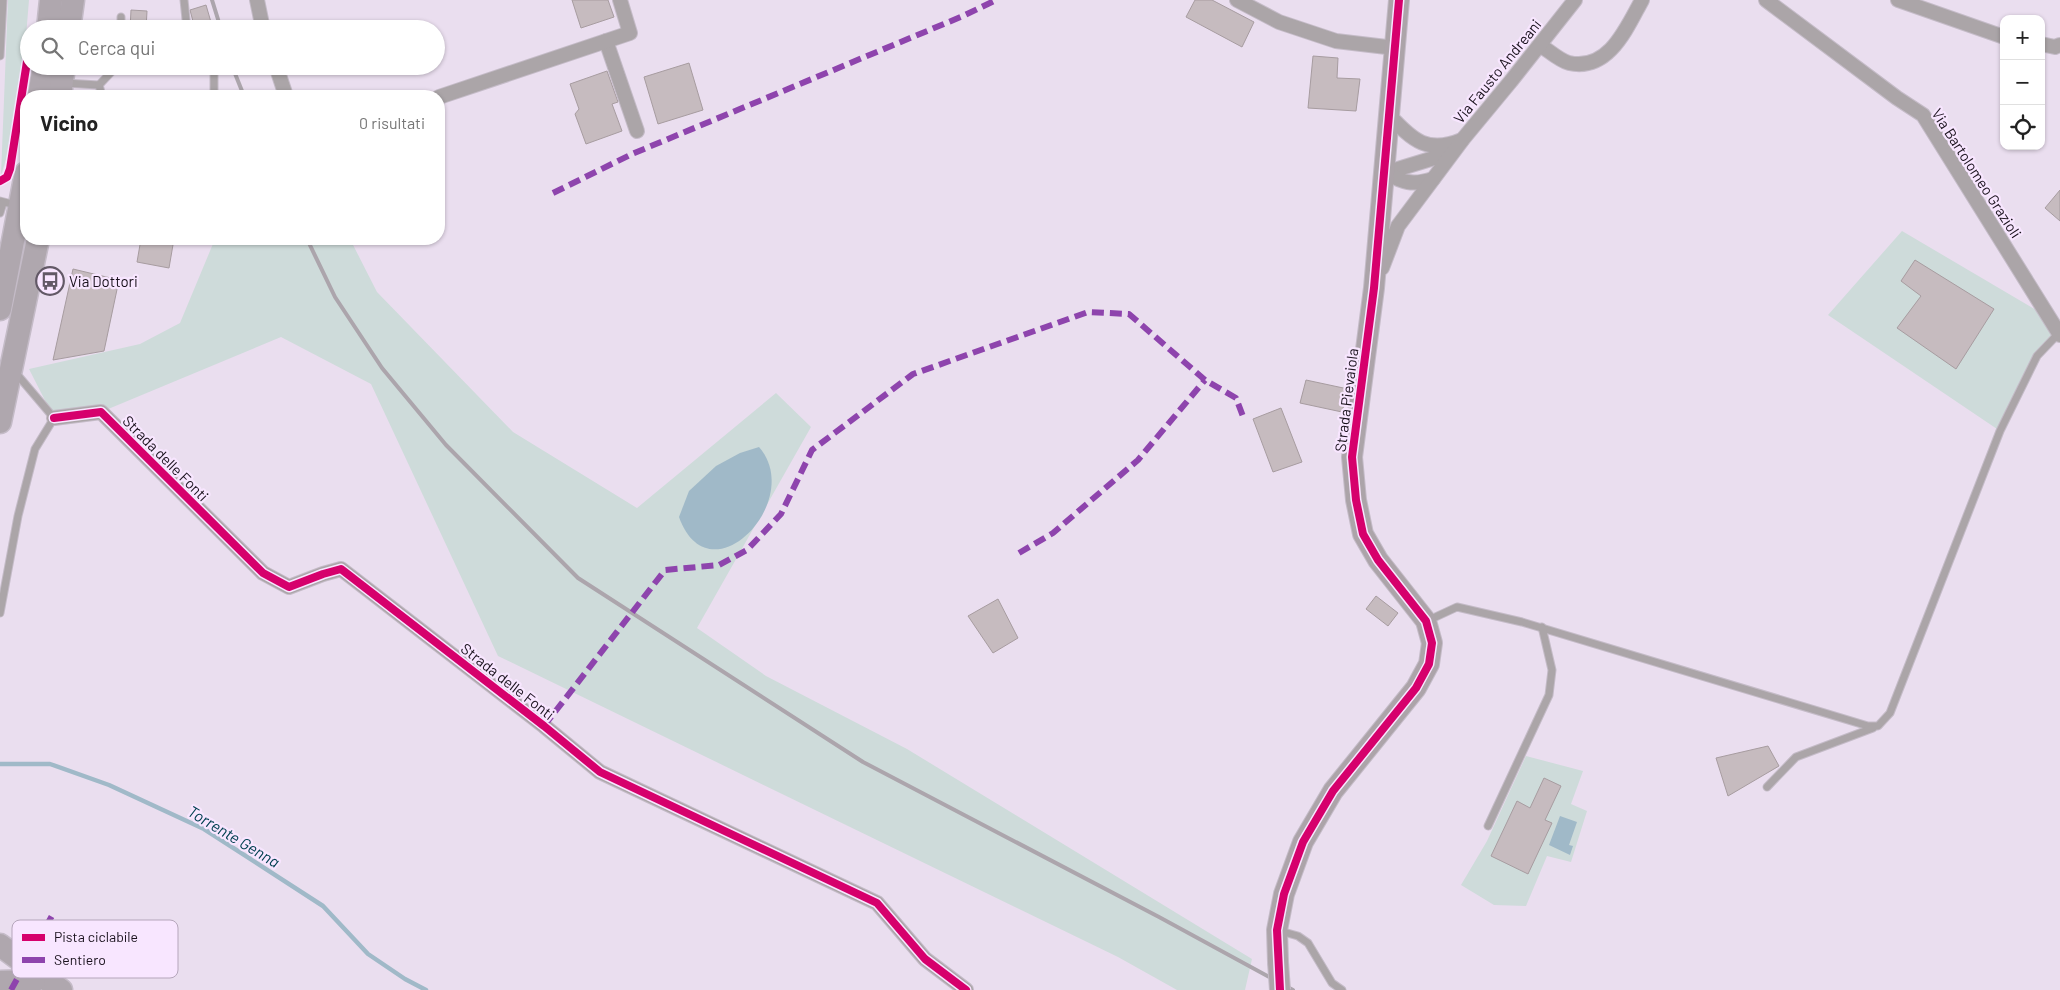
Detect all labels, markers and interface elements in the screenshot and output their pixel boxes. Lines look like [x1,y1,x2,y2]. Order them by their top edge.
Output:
street label: Via Fausto Andreani [1449,15,1545,127]
map controls [2000,15,2045,150]
button: + [2000,15,2045,60]
search box [20,20,445,75]
icon: search [38,34,66,62]
text: Cerca qui [78,36,155,59]
button: − [2000,60,2045,105]
street label: Via Bartolomeo Grazioli [1928,105,2026,241]
button: locate [2000,105,2045,150]
text: Vicino [40,110,98,135]
text: 0 risultati [359,113,425,132]
bus stop icon: Via Dottori [35,266,65,296]
place label: Via Dottori [69,272,138,290]
street label: Strada Pievaiola [1331,347,1361,453]
street label: Strada delle Fonti [119,411,213,505]
street label: Strada delle Fonti [458,639,558,723]
water label: Torrente Genna [185,801,283,871]
legend [12,920,178,978]
text: Pista ciclabile [54,928,138,945]
text: Sentiero [54,951,106,968]

